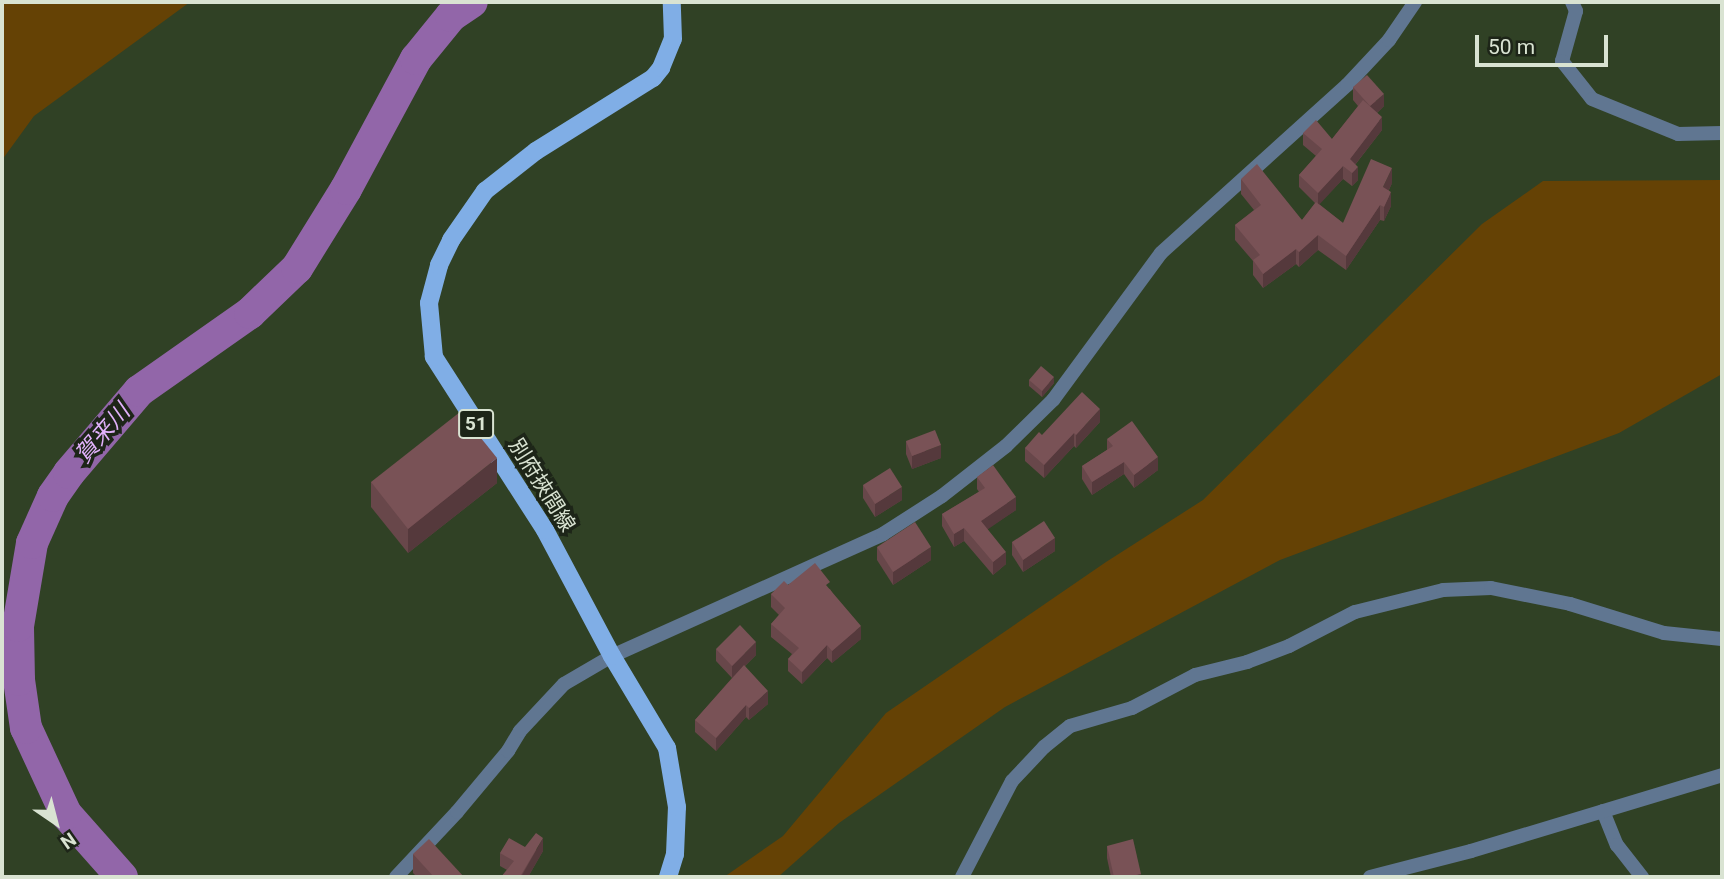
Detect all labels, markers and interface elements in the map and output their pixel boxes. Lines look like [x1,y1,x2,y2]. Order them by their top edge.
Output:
scale bar [1479,21,1612,65]
text: 50 m [1488,35,1535,59]
water label: 賀来川 [70,399,136,469]
road number: 51 [457,408,495,440]
street label: 別府挾間線 [503,434,581,536]
north arrow [21,788,91,858]
text: N [56,827,80,854]

